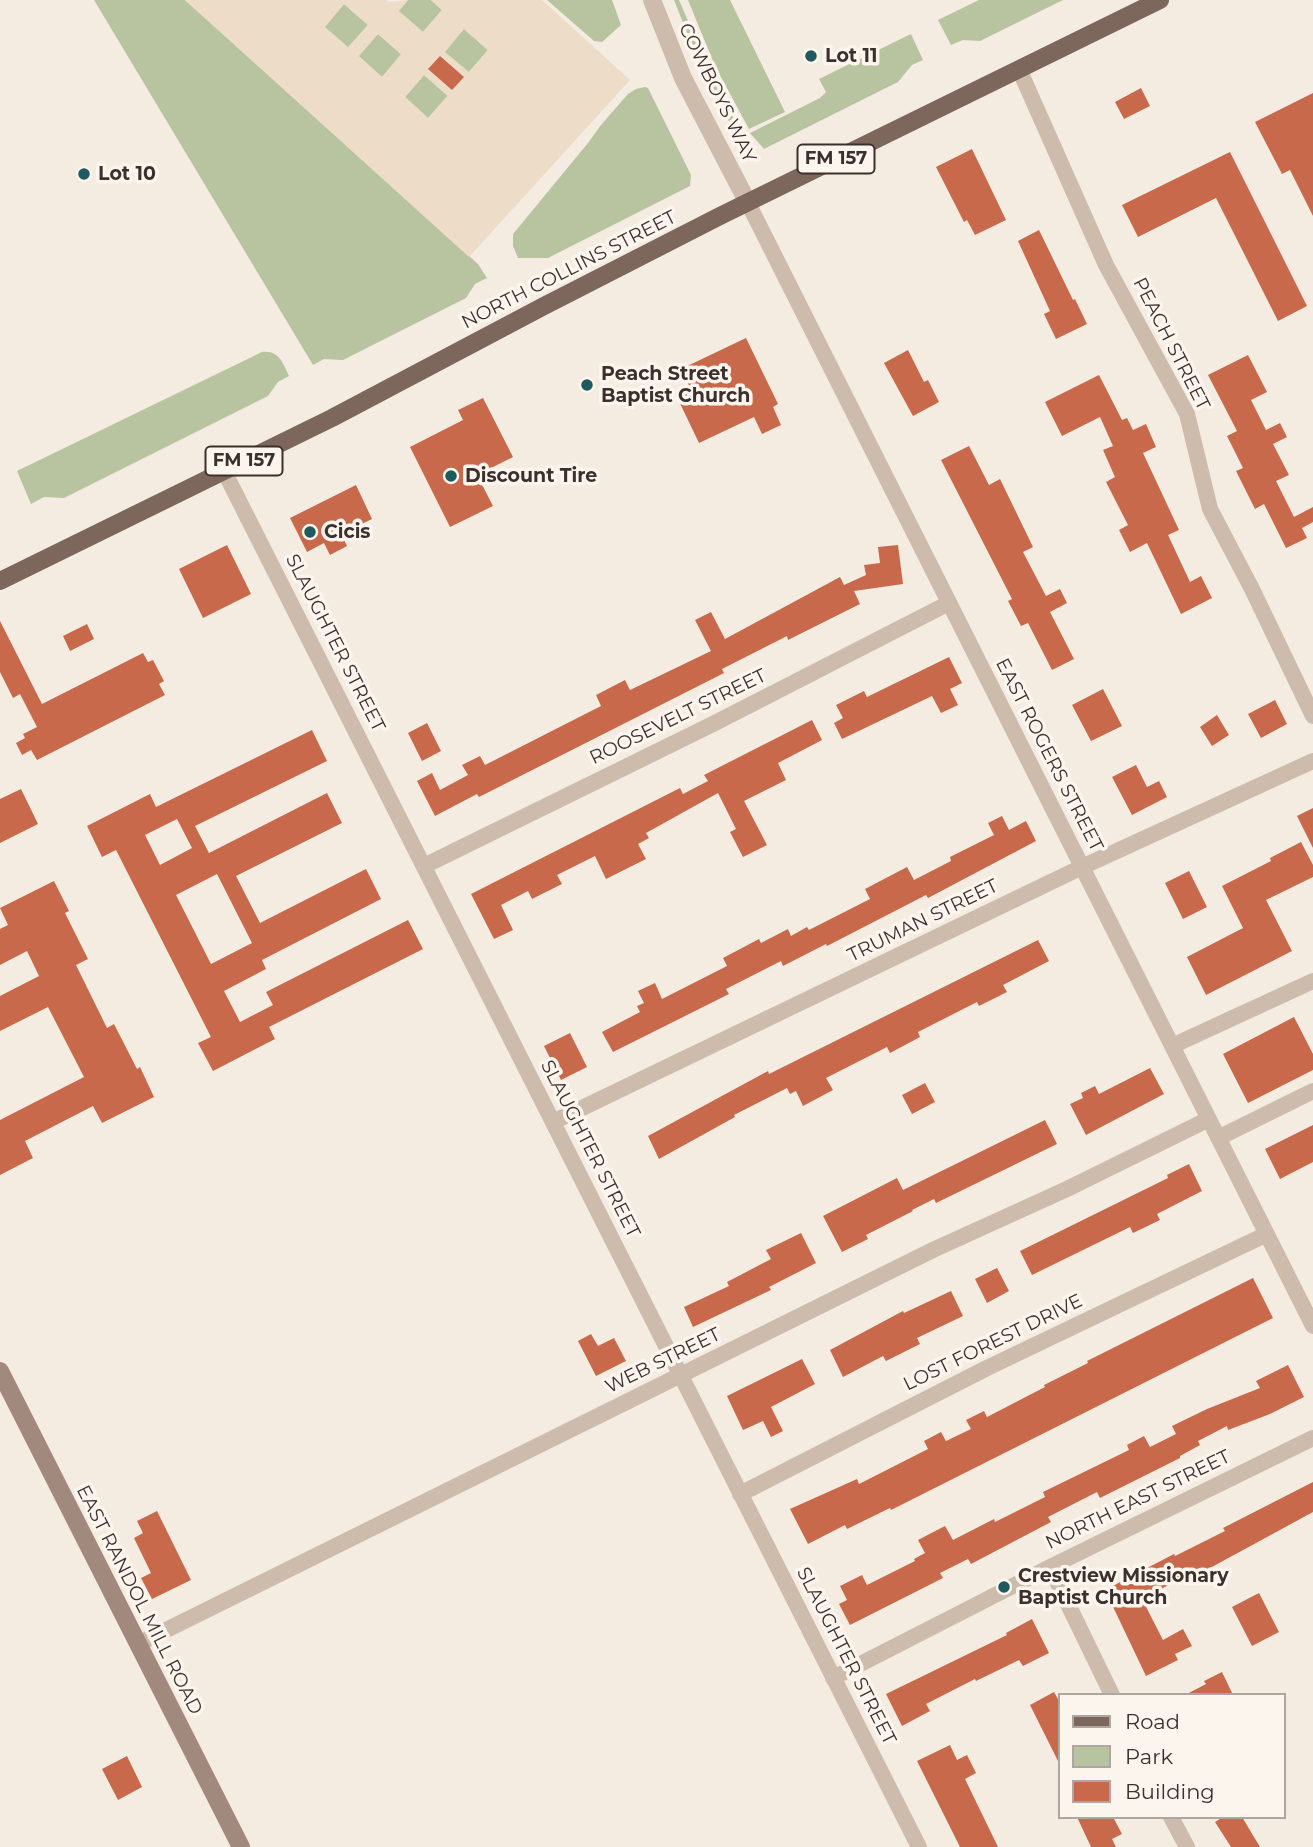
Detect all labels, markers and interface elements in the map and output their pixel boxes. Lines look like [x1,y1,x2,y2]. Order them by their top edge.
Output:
street label: COWBOYS WAY [673,19,761,167]
place label: Lot 11 [825,45,877,67]
marker: Lot 11 [803,48,819,64]
road number: FM 157 [798,144,874,174]
place label: Lot 10 [98,163,156,185]
marker: Lot 10 [76,166,92,182]
street label: NORTH COLLINS STREET [458,206,680,334]
street label: PEACH STREET [1128,274,1214,414]
place label: Peach Street Baptist Church [601,363,750,407]
marker: Peach Street Baptist Church [579,377,595,393]
road number: FM 157 [205,447,282,476]
place label: Discount Tire [465,465,597,487]
marker: Discount Tire [443,468,459,484]
place label: Cicis [324,521,370,543]
marker: Cicis [302,524,318,540]
street label: SLAUGHTER STREET [280,550,390,736]
street label: EAST ROGERS STREET [990,655,1108,855]
street label: ROOSEVELT STREET [586,664,770,770]
street label: TRUMAN STREET [844,875,1002,967]
street label: SLAUGHTER STREET [535,1056,645,1242]
street label: LOST FOREST DRIVE [900,1290,1086,1396]
street label: WEB STREET [602,1323,724,1399]
street label: NORTH EAST STREET [1042,1445,1234,1555]
street label: EAST RANDOL MILL ROAD [71,1482,207,1718]
street label: SLAUGHTER STREET [791,1563,901,1749]
place label: Crestview Missionary Baptist Church [1018,1565,1229,1609]
marker: Crestview Missionary Baptist Church [996,1579,1012,1595]
legend [1058,1693,1285,1819]
text: Road [1125,1709,1180,1734]
text: Park [1125,1744,1173,1769]
text: Building [1125,1779,1215,1804]

